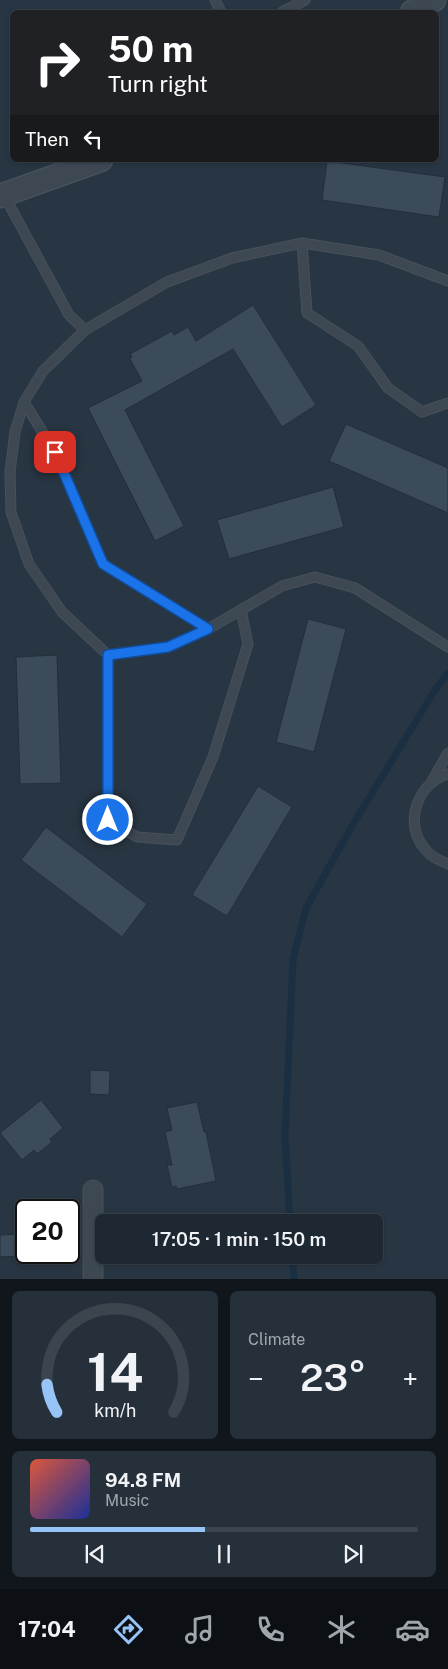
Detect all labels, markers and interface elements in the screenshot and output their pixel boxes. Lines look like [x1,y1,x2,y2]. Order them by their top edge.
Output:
text: 50 m [108,29,193,70]
icon: right [25,30,90,95]
text: Turn right [108,71,208,97]
icon: left [79,125,107,153]
text: Then [25,128,69,150]
pin [34,431,76,473]
icon: arrive [41,438,69,466]
position arrow [81,793,133,845]
speed limit sign: 20 [15,1199,80,1264]
text: 17:05 · 1 min · 150 m [152,1228,326,1250]
text: Climate [248,1330,305,1349]
text: 14 [87,1342,143,1403]
text: 23° [300,1355,366,1400]
text: − [248,1362,264,1395]
text: + [402,1362,418,1395]
text: km/h [94,1400,136,1421]
text: 94.8 FM [105,1469,181,1491]
text: Music [105,1491,149,1510]
icon: previous [81,1540,109,1568]
icon: pause [210,1540,238,1568]
icon: next [339,1540,367,1568]
icon: directions [111,1612,146,1647]
icon: music [182,1612,217,1647]
icon: phone [253,1612,288,1647]
icon: climate [324,1612,359,1647]
icon: car [395,1612,430,1647]
text: 17:04 [18,1616,76,1642]

